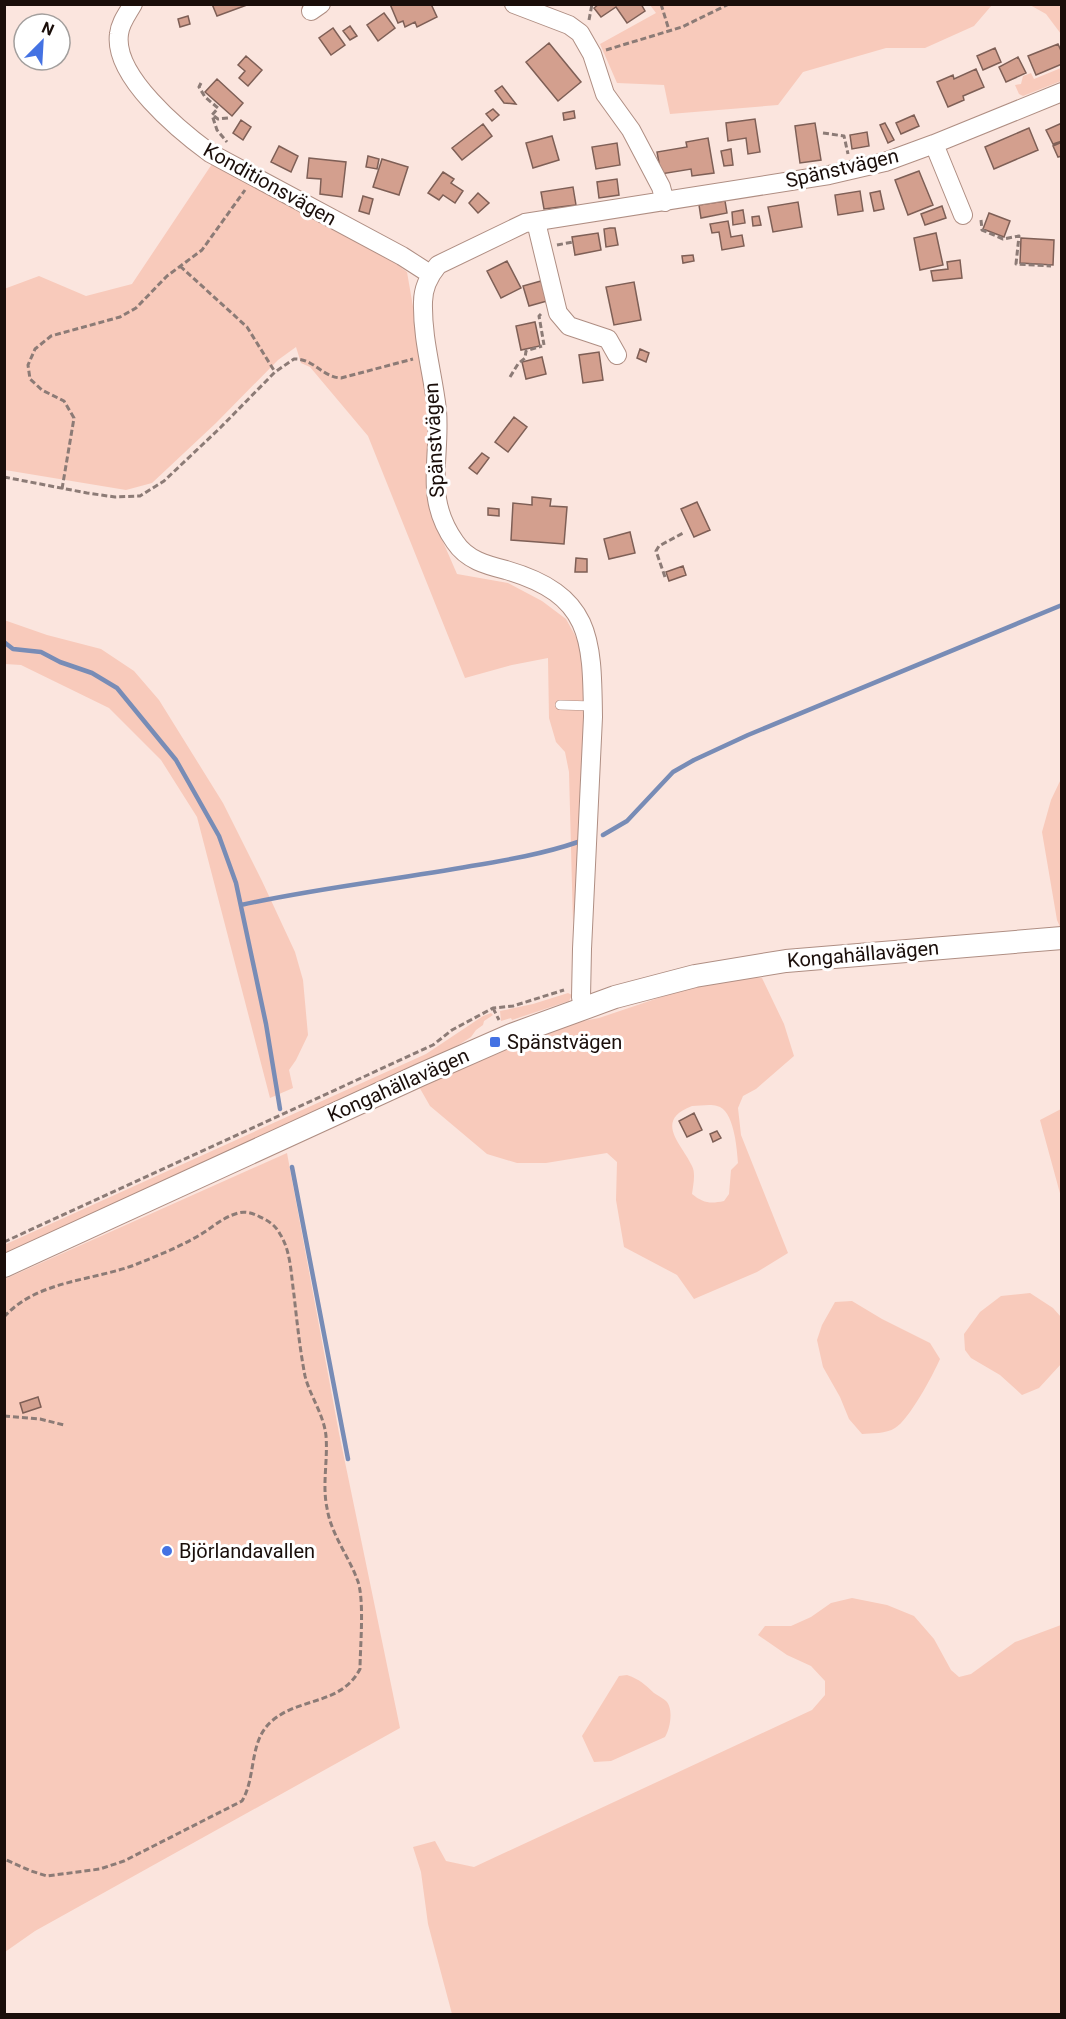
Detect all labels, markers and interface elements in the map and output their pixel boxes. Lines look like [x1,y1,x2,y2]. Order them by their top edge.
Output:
north arrow [12,12,72,72]
text: N [39,18,57,40]
street label: Konditionsvägen [199,138,341,230]
street label: Spänstvägen [783,143,901,193]
street label: Spänstvägen [419,382,449,498]
street label: Kongahällavägen [786,935,940,973]
place label: Spänstvägen [507,1030,622,1054]
marker: Spänstvägen [488,1035,502,1049]
street label: Kongahällavägen [323,1043,473,1127]
place label: Björlandavallen [179,1539,315,1563]
marker: Björlandavallen [160,1544,174,1558]

